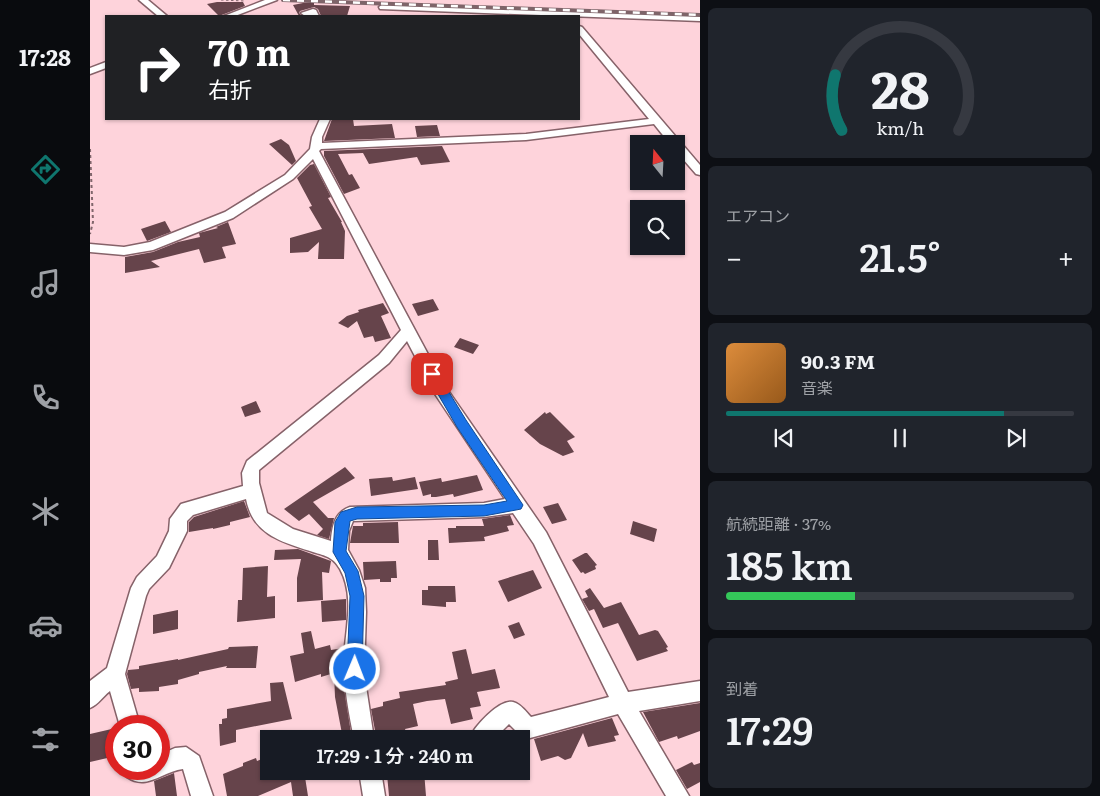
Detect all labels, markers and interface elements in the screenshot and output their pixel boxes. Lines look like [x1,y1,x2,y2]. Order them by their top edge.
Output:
text: 70 m [208,25,290,77]
icon: right [125,35,190,100]
text: 17:28 [19,40,71,73]
text: 28 [871,48,929,125]
text: 右折 [208,72,252,105]
text: km/h [876,114,924,141]
north arrow [630,135,685,190]
map controls [630,135,685,255]
icon: directions [28,152,63,187]
button: search [630,200,685,255]
text: エアコン [726,203,790,227]
text: 21.5° [859,227,941,284]
text: − [726,235,742,277]
text: + [1058,235,1074,277]
icon: music [28,266,63,301]
text: 90.3 FM [801,347,875,375]
pin [411,353,453,395]
icon: arrive [418,360,446,388]
text: 音楽 [801,375,833,399]
icon: phone [28,380,63,415]
icon: previous [770,424,798,452]
icon: pause [886,424,914,452]
icon: next [1002,424,1030,452]
icon: climate [28,494,63,529]
text: 航続距離 · 37% [726,511,831,535]
text: 185 km [726,535,853,592]
icon: car [28,608,63,643]
position arrow [328,642,380,694]
text: 到着 [726,676,758,700]
text: 17:29 [726,700,813,757]
speed limit sign: 30 [105,715,170,780]
icon: filters [28,722,63,757]
text: 17:29 · 1 分 · 240 m [317,741,473,769]

